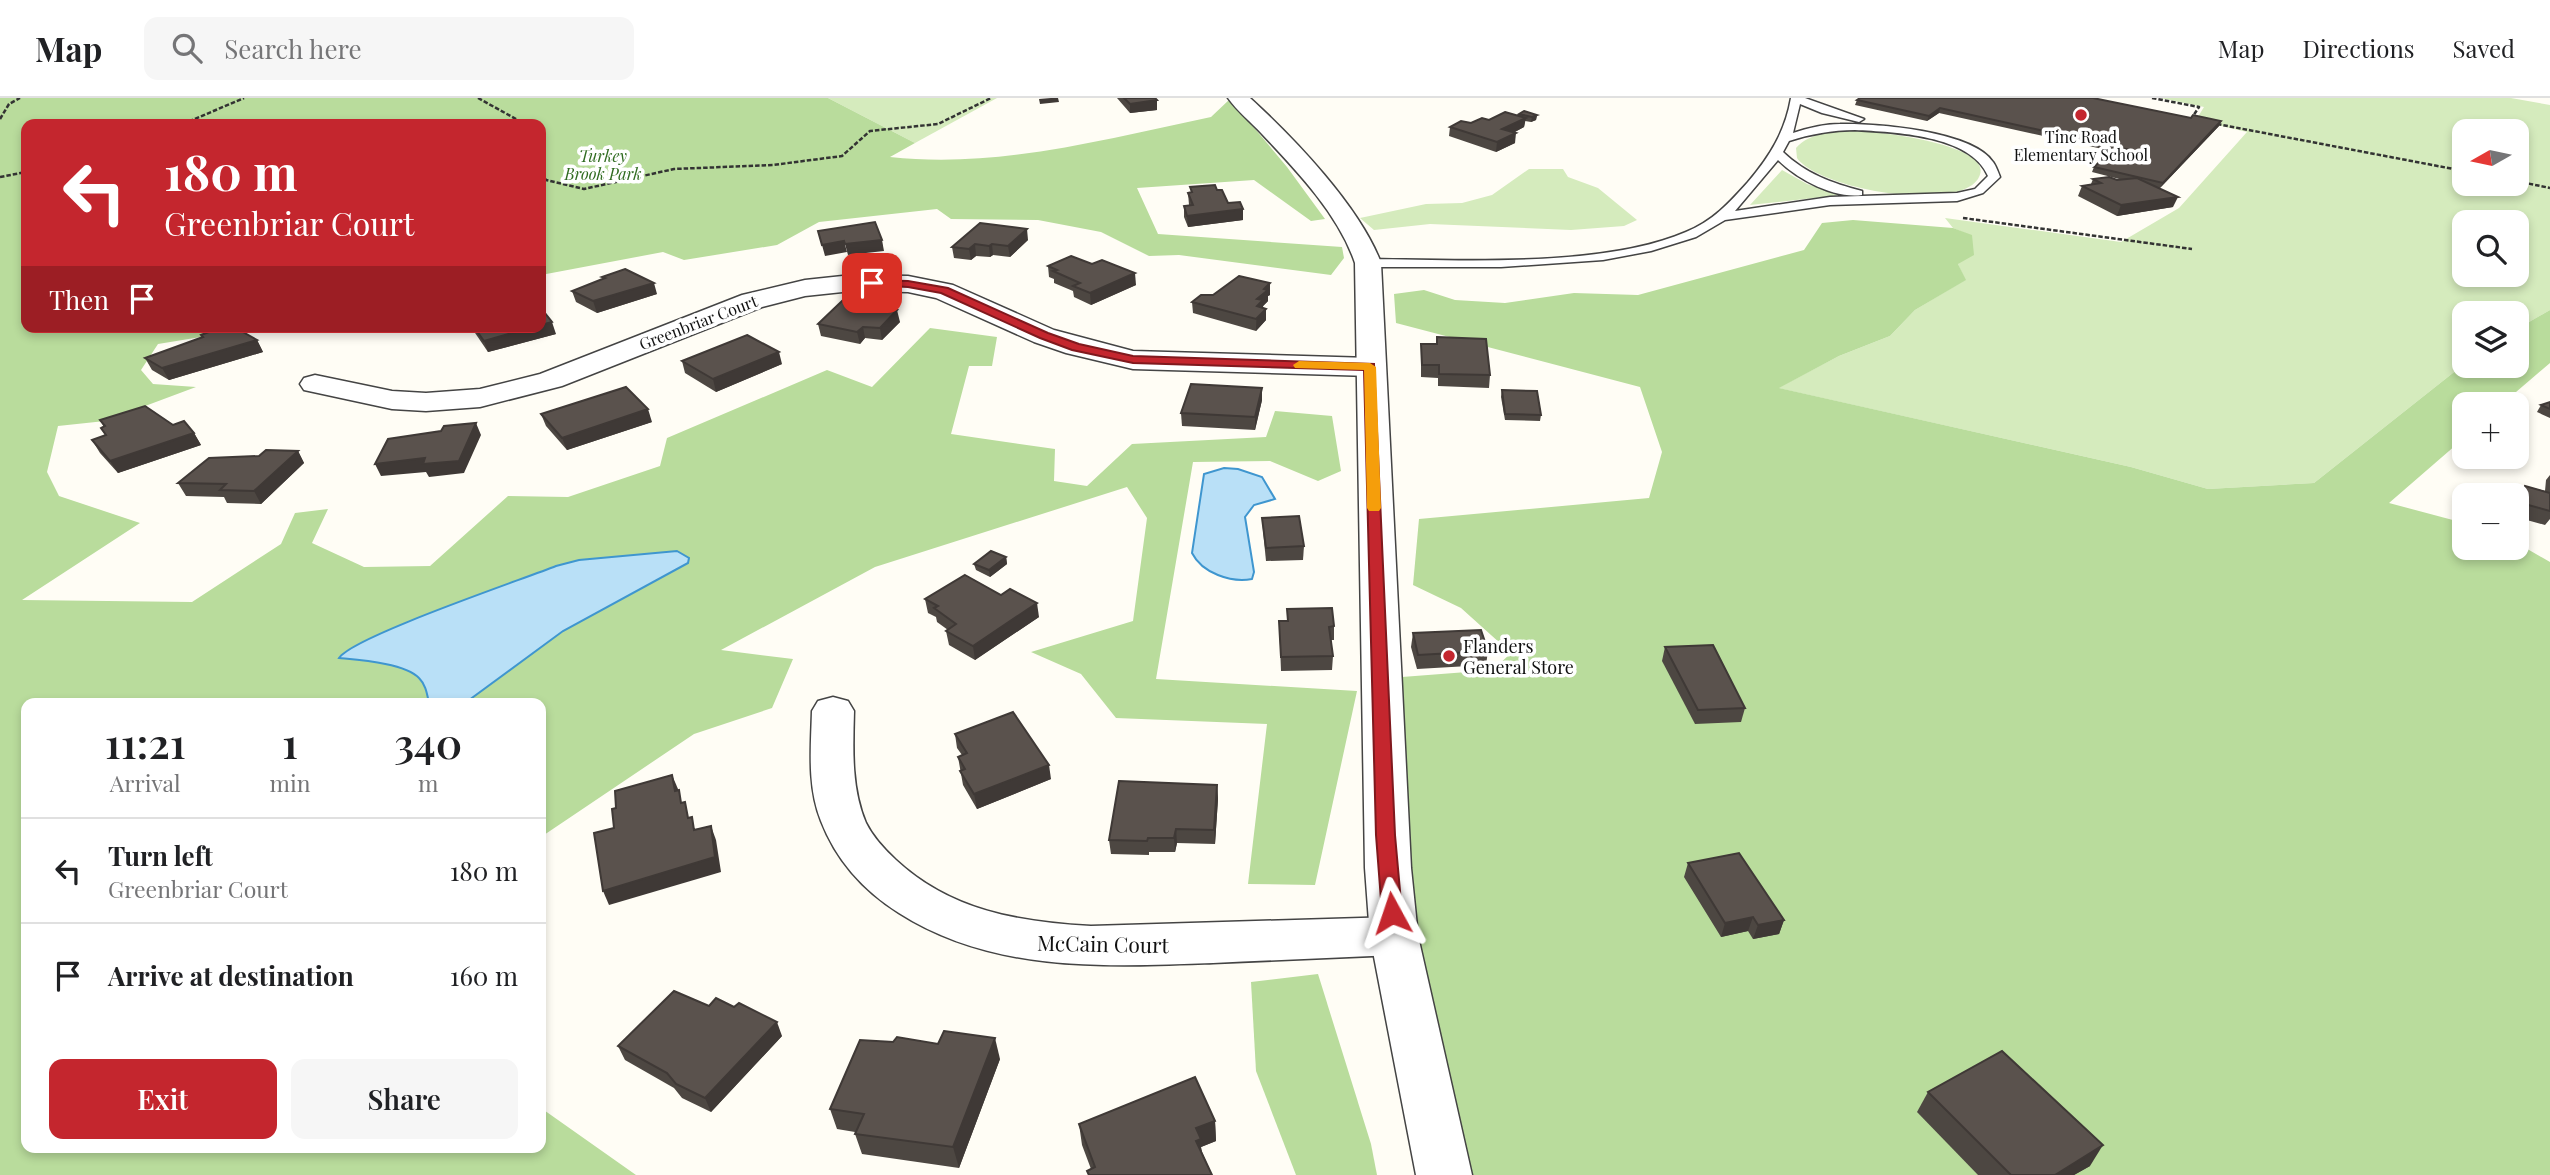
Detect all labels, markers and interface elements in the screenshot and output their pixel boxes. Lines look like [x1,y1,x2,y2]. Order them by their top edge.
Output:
search box [144,17,634,80]
text: Map [35,26,102,70]
icon: search [168,29,206,67]
text: Search here [224,31,362,66]
text: Map [2218,32,2264,64]
text: Directions [2302,32,2415,64]
text: Saved [2453,32,2515,64]
marker: Tinc Road Elementary School [2073,107,2089,123]
north arrow [2452,119,2529,196]
map controls [2452,119,2529,560]
place label: Tinc Road Elementary School [2014,126,2149,165]
text: 180 m [164,138,298,203]
park label: Turkey Brook Park [563,145,642,184]
icon: left [49,147,140,238]
text: Greenbriar Court [164,201,414,244]
button: search [2452,210,2529,287]
pin [842,253,902,313]
icon: arrive [853,264,891,302]
icon: arrive [123,280,161,318]
text: Then [49,282,109,317]
street label: Greenbriar Court [636,290,761,354]
button: layers [2452,301,2529,378]
button: + [2452,392,2529,469]
button: − [2452,483,2529,560]
place label: Flanders General Store [1463,634,1574,679]
marker: Flanders General Store [1441,648,1457,664]
text: 11:21 [105,714,186,770]
text: 1 [282,714,298,770]
text: 340 [394,714,462,770]
text: Arrival [110,767,181,798]
text: min [269,767,310,798]
text: m [418,767,438,798]
text: Turn left [108,838,213,873]
icon: left [49,852,87,890]
text: 180 m [450,853,518,888]
text: Greenbriar Court [108,873,288,904]
position arrow [1355,876,1429,950]
street label: McCain Court [1037,928,1170,958]
icon: arrive [49,957,87,995]
text: Arrive at destination [108,958,354,993]
text: 160 m [450,958,518,993]
button: Exit [49,1059,277,1139]
button: Share [291,1059,518,1139]

